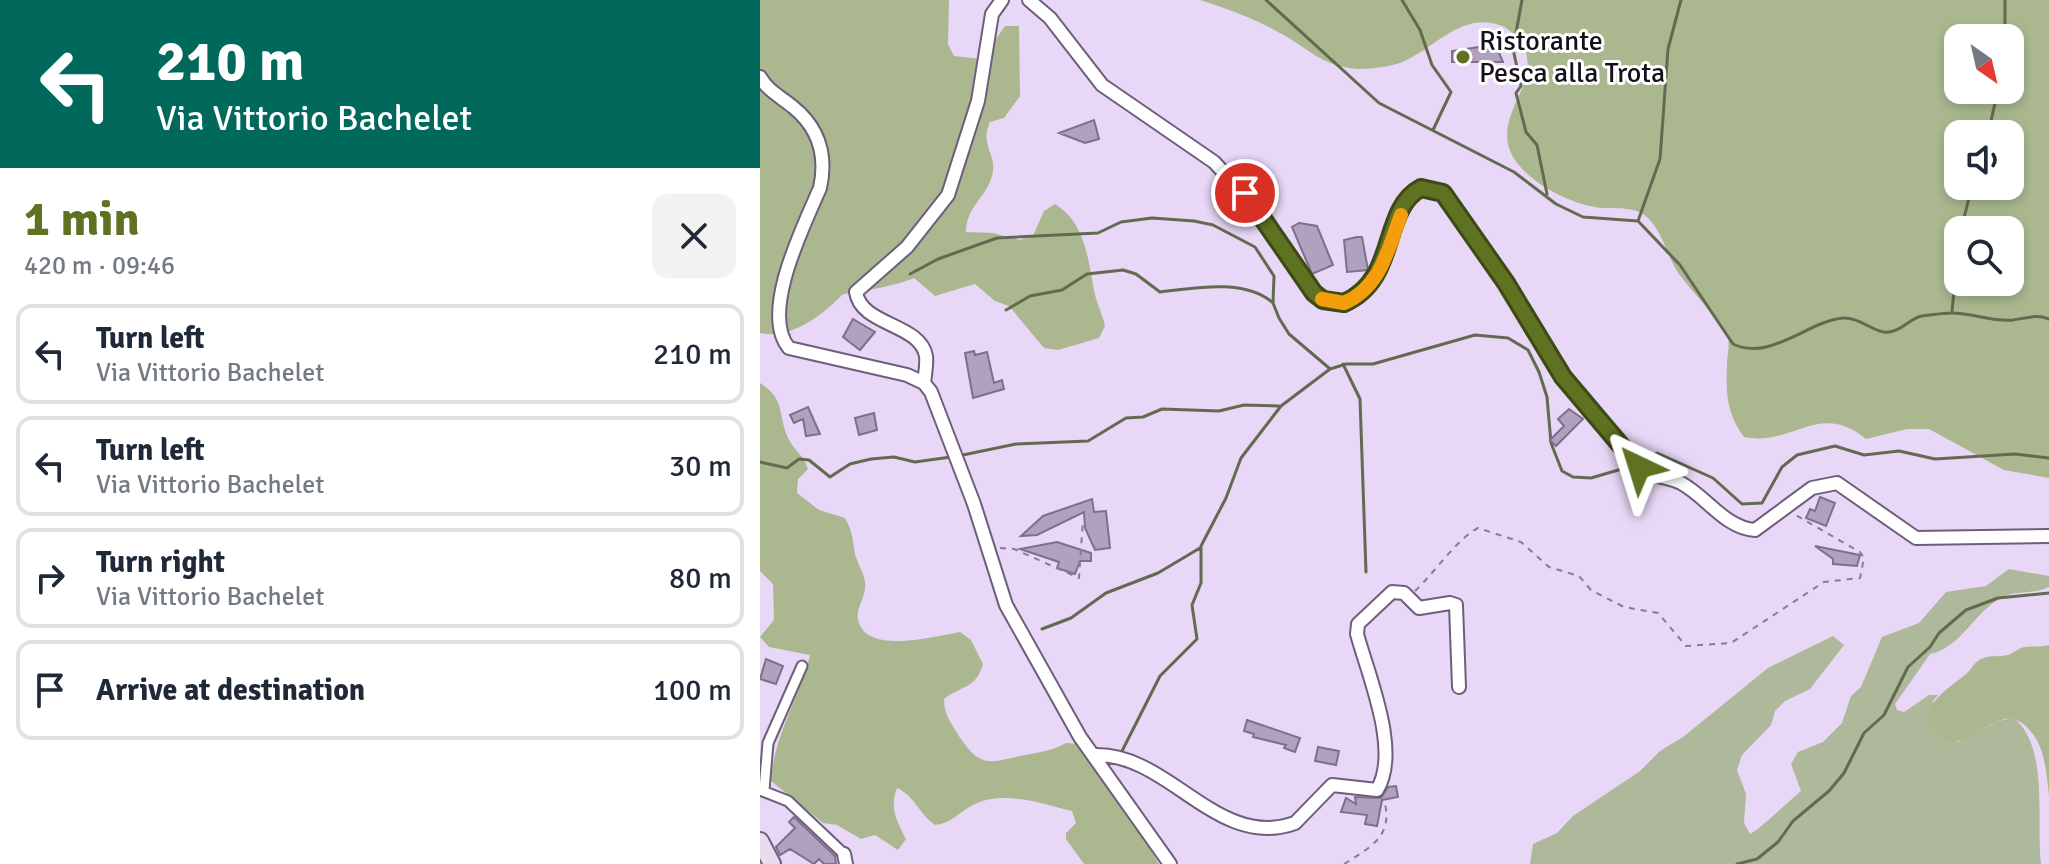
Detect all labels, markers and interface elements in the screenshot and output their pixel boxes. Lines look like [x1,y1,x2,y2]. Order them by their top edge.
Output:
place label: Ristorante Pesca alla Trota [1479,24,1665,90]
north arrow [1944,24,2024,104]
map controls [1944,24,2024,296]
text: 210 m [156,27,304,96]
icon: left [24,32,128,136]
marker: Ristorante Pesca alla Trota [1454,48,1472,66]
text: Via Vittorio Bachelet [156,96,472,141]
button: sound [1944,120,2024,200]
pin [1211,159,1279,227]
icon: arrive [1223,171,1267,215]
text: 1 min [24,190,140,249]
button: close [652,194,736,278]
button: search [1944,216,2024,296]
text: 420 m · 09:46 [24,250,175,282]
text: Turn left [96,320,205,357]
icon: left [28,332,72,376]
text: 210 m [653,336,732,373]
text: Via Vittorio Bachelet [96,357,324,389]
position arrow [1597,425,1681,509]
text: Turn left [96,432,205,469]
icon: left [28,444,72,488]
text: 30 m [669,448,732,485]
text: Via Vittorio Bachelet [96,469,324,501]
text: Turn right [96,544,225,581]
icon: right [28,556,72,600]
text: 80 m [669,560,732,597]
text: Via Vittorio Bachelet [96,581,324,613]
icon: arrive [28,668,72,712]
text: Arrive at destination [96,672,365,709]
text: 100 m [653,672,732,709]

